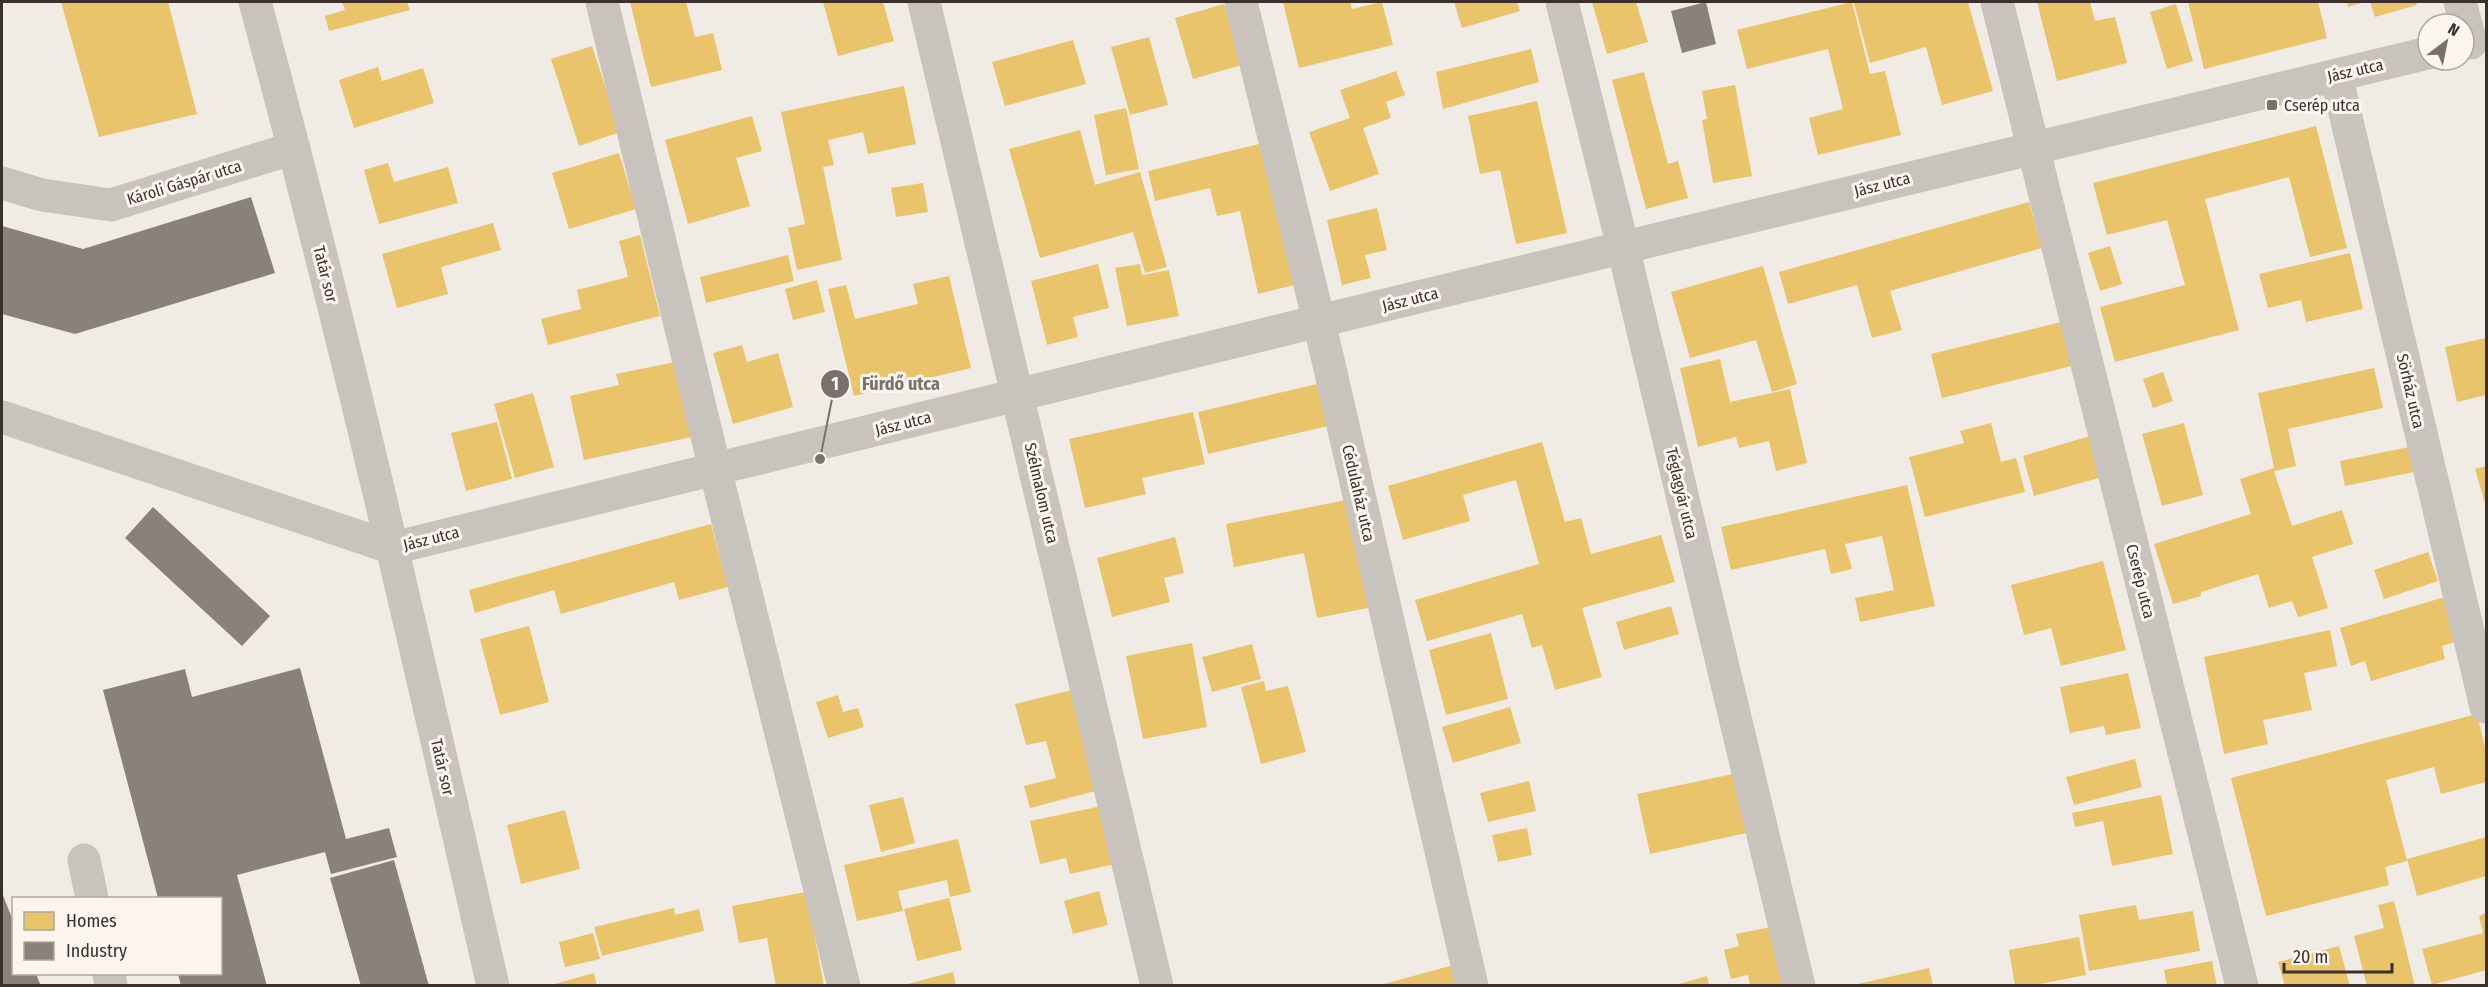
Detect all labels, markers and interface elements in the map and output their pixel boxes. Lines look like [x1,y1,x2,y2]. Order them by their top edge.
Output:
north arrow [2416,12,2476,72]
text: N [2445,19,2463,40]
street label: Jász utca [2325,55,2385,86]
place label: Cserép utca [2284,96,2360,115]
marker: Cserép utca [2265,98,2279,112]
street label: Károli Gáspár utca [124,156,244,209]
street label: Jász utca [1852,168,1912,201]
street label: Tatár sor [309,244,342,305]
street label: Jász utca [1380,283,1440,316]
street label: Sörház utca [2393,352,2428,431]
callout: Fürdő utca [820,366,952,402]
text: 1 [831,373,839,395]
text: Fürdő utca [862,373,940,395]
street label: Jász utca [873,407,933,440]
street label: Szélmalom utca [1021,441,1062,545]
street label: Cédulaház utca [1338,443,1379,544]
street label: Téglagyár utca [1662,446,1701,541]
street label: Jász utca [401,522,461,555]
street label: Cserép utca [2122,542,2159,620]
street label: Tatár sor [427,737,458,798]
legend [12,897,222,975]
text: Homes [66,910,117,932]
scale bar [2284,936,2392,974]
text: Industry [66,940,127,962]
text: 20 m [2293,946,2328,968]

